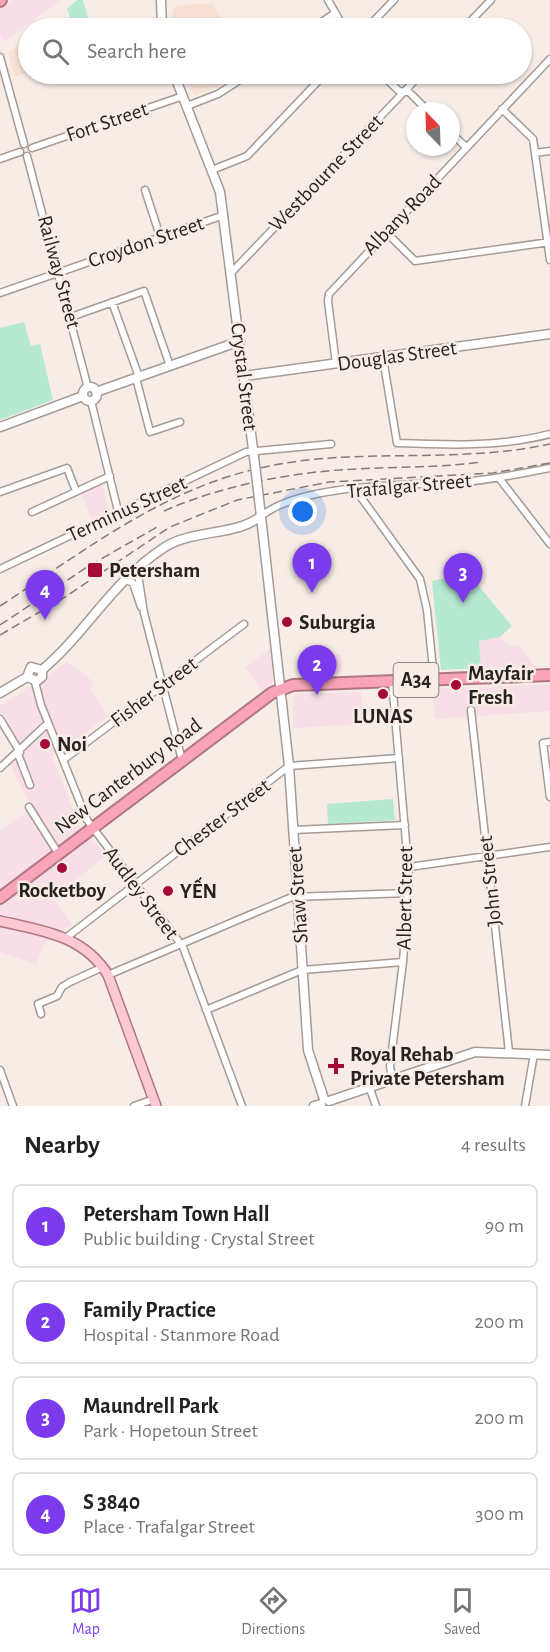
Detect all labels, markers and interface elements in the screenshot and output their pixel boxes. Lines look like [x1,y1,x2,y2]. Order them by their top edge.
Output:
search box [18,18,532,84]
icon: search [39,35,72,68]
text: Search here [87,40,186,62]
street label: Fort Street [63,98,151,146]
north arrow [406,102,460,156]
street label: Westbourne Street [265,110,387,236]
street label: Albany Road [359,171,445,259]
street label: Croydon Street [86,212,207,272]
street label: Railway Street [34,213,84,331]
street label: Crystal Street [227,322,261,433]
street label: Douglas Street [336,337,458,375]
street label: Trafalgar Street [346,470,473,502]
street label: Terminus Street [64,472,190,546]
your location [288,497,317,526]
pin: 1 [292,544,332,593]
pin: 3 [444,554,482,603]
place label: Petersham [109,560,200,581]
marker: Petersham [86,561,104,579]
pin: 4 [26,570,64,620]
place label: Suburgia [299,612,376,633]
marker: Suburgia [280,615,294,629]
pin: 2 [298,646,336,695]
street label: Fisher Street [107,653,201,731]
road number: A34 [394,663,438,697]
place label: Mayfair Fresh [468,663,534,708]
marker: Mayfair Fresh [449,678,463,692]
marker: LUNAS [376,687,390,701]
place label: LUNAS [353,706,413,727]
street label: New Canterbury Road [51,714,205,838]
place label: Noi [57,734,87,755]
marker: Noi [38,737,52,751]
street label: Chester Street [170,775,275,861]
street label: John Street [475,834,505,927]
street label: Audley Street [100,843,183,943]
street label: Albert Street [394,845,416,950]
street label: Shaw Street [284,846,312,944]
marker: Rocketboy [55,861,69,875]
place label: YẾN [180,877,217,902]
place label: Rocketboy [18,880,106,901]
marker: YẾN [161,884,175,898]
place label: Royal Rehab Private Petersham [350,1044,505,1089]
marker: Royal Rehab Private Petersham [327,1057,345,1075]
text: Nearby [24,1132,100,1158]
text: 4 results [461,1135,526,1155]
text: Petersham Town Hall [83,1203,270,1225]
text: 1 [42,1216,49,1236]
text: 90 m [485,1216,524,1236]
text: Public building · Crystal Street [83,1229,315,1249]
text: Family Practice [83,1299,216,1321]
text: 2 [41,1312,50,1332]
text: 200 m [474,1312,524,1332]
text: Hospital · Stanmore Road [83,1325,280,1345]
text: Maundrell Park [83,1395,219,1417]
text: 3 [41,1408,50,1428]
text: 200 m [474,1408,524,1428]
text: Park · Hopetoun Street [83,1421,258,1441]
text: S 3840 [83,1491,140,1513]
text: 4 [40,1504,51,1524]
text: 300 m [475,1504,524,1524]
text: Place · Trafalgar Street [83,1517,255,1537]
tab: Map [69,1584,102,1639]
tab: Directions [241,1584,305,1639]
tab: Saved [444,1584,481,1639]

